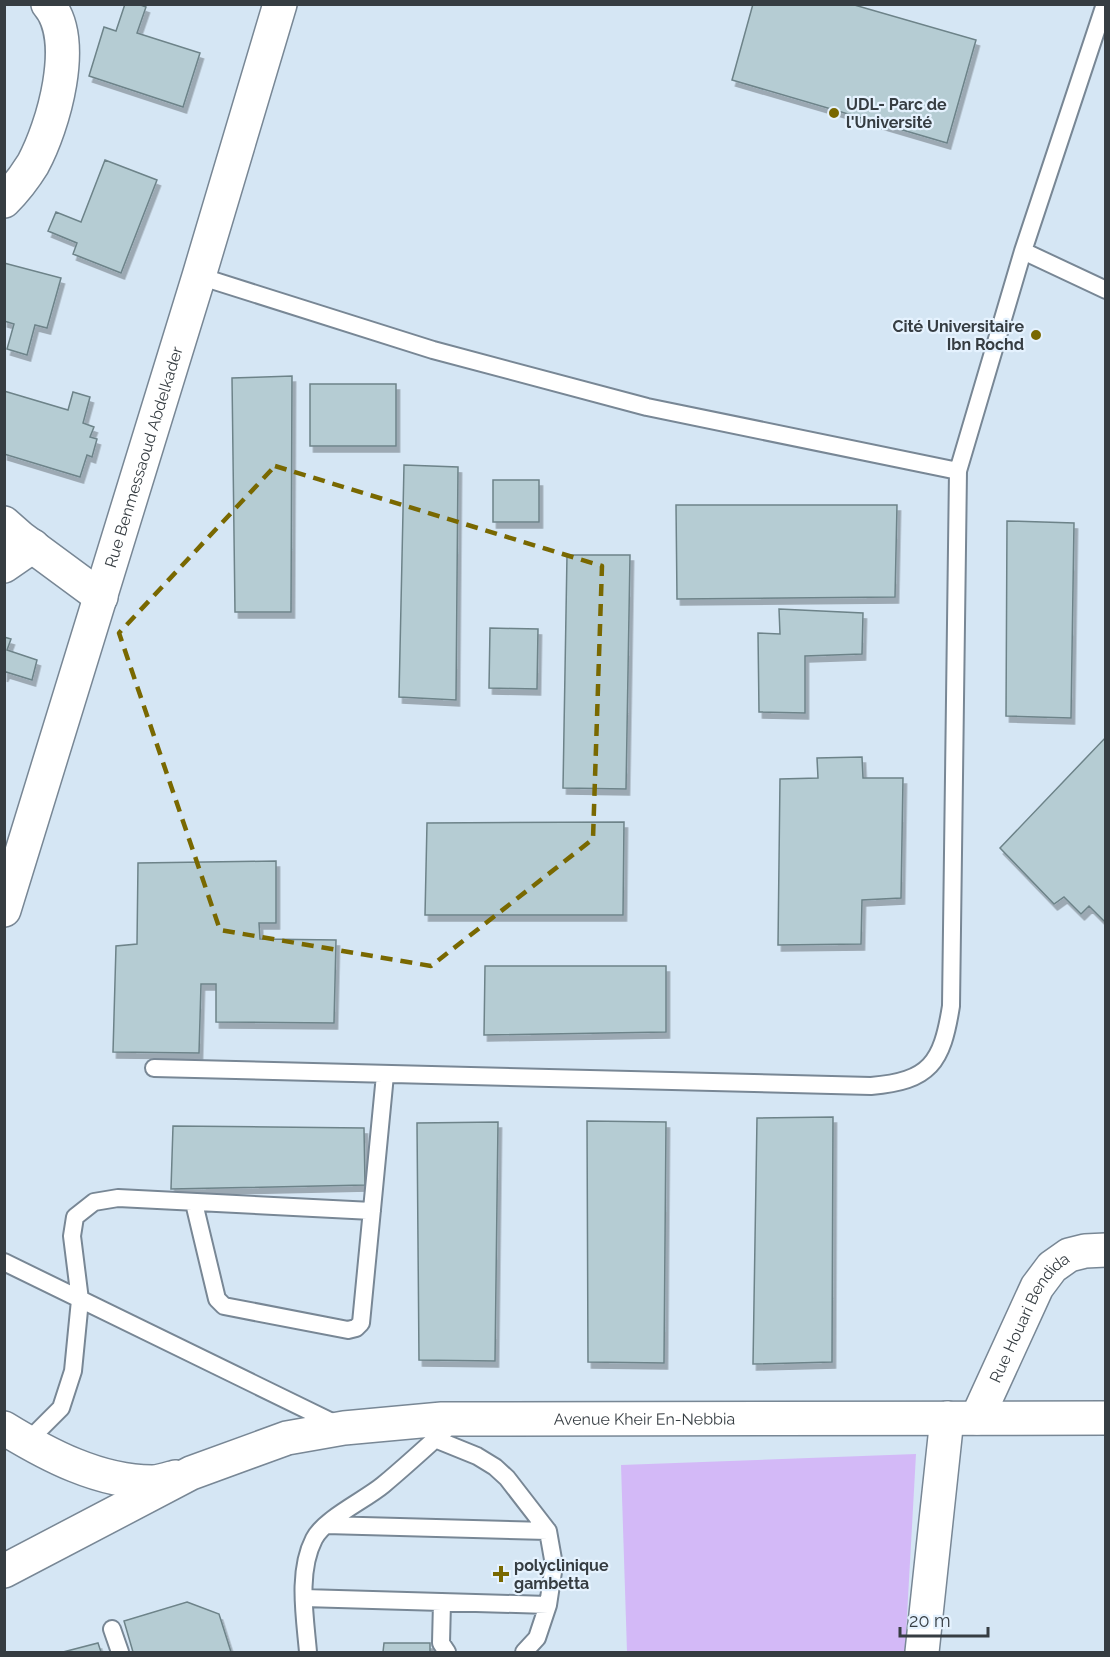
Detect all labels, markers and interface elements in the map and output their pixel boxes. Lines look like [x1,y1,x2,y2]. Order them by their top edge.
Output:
place label: UDL- Parc de l'Université [846,95,947,132]
marker: UDL- Parc de l'Université [827,106,841,120]
place label: Cité Universitaire Ibn Rochd [893,317,1024,354]
marker: Cité Universitaire Ibn Rochd [1029,328,1043,342]
street label: Rue Benmessaoud Abdelkader [101,344,187,570]
street label: Rue Houari Bendida [986,1249,1073,1386]
street label: Avenue Kheir En-Nebbia [554,1410,735,1429]
place label: polyclinique gambetta [514,1556,609,1593]
marker: polyclinique gambetta [492,1565,510,1583]
scale bar [900,1600,988,1638]
text: 20 m [909,1610,951,1631]

